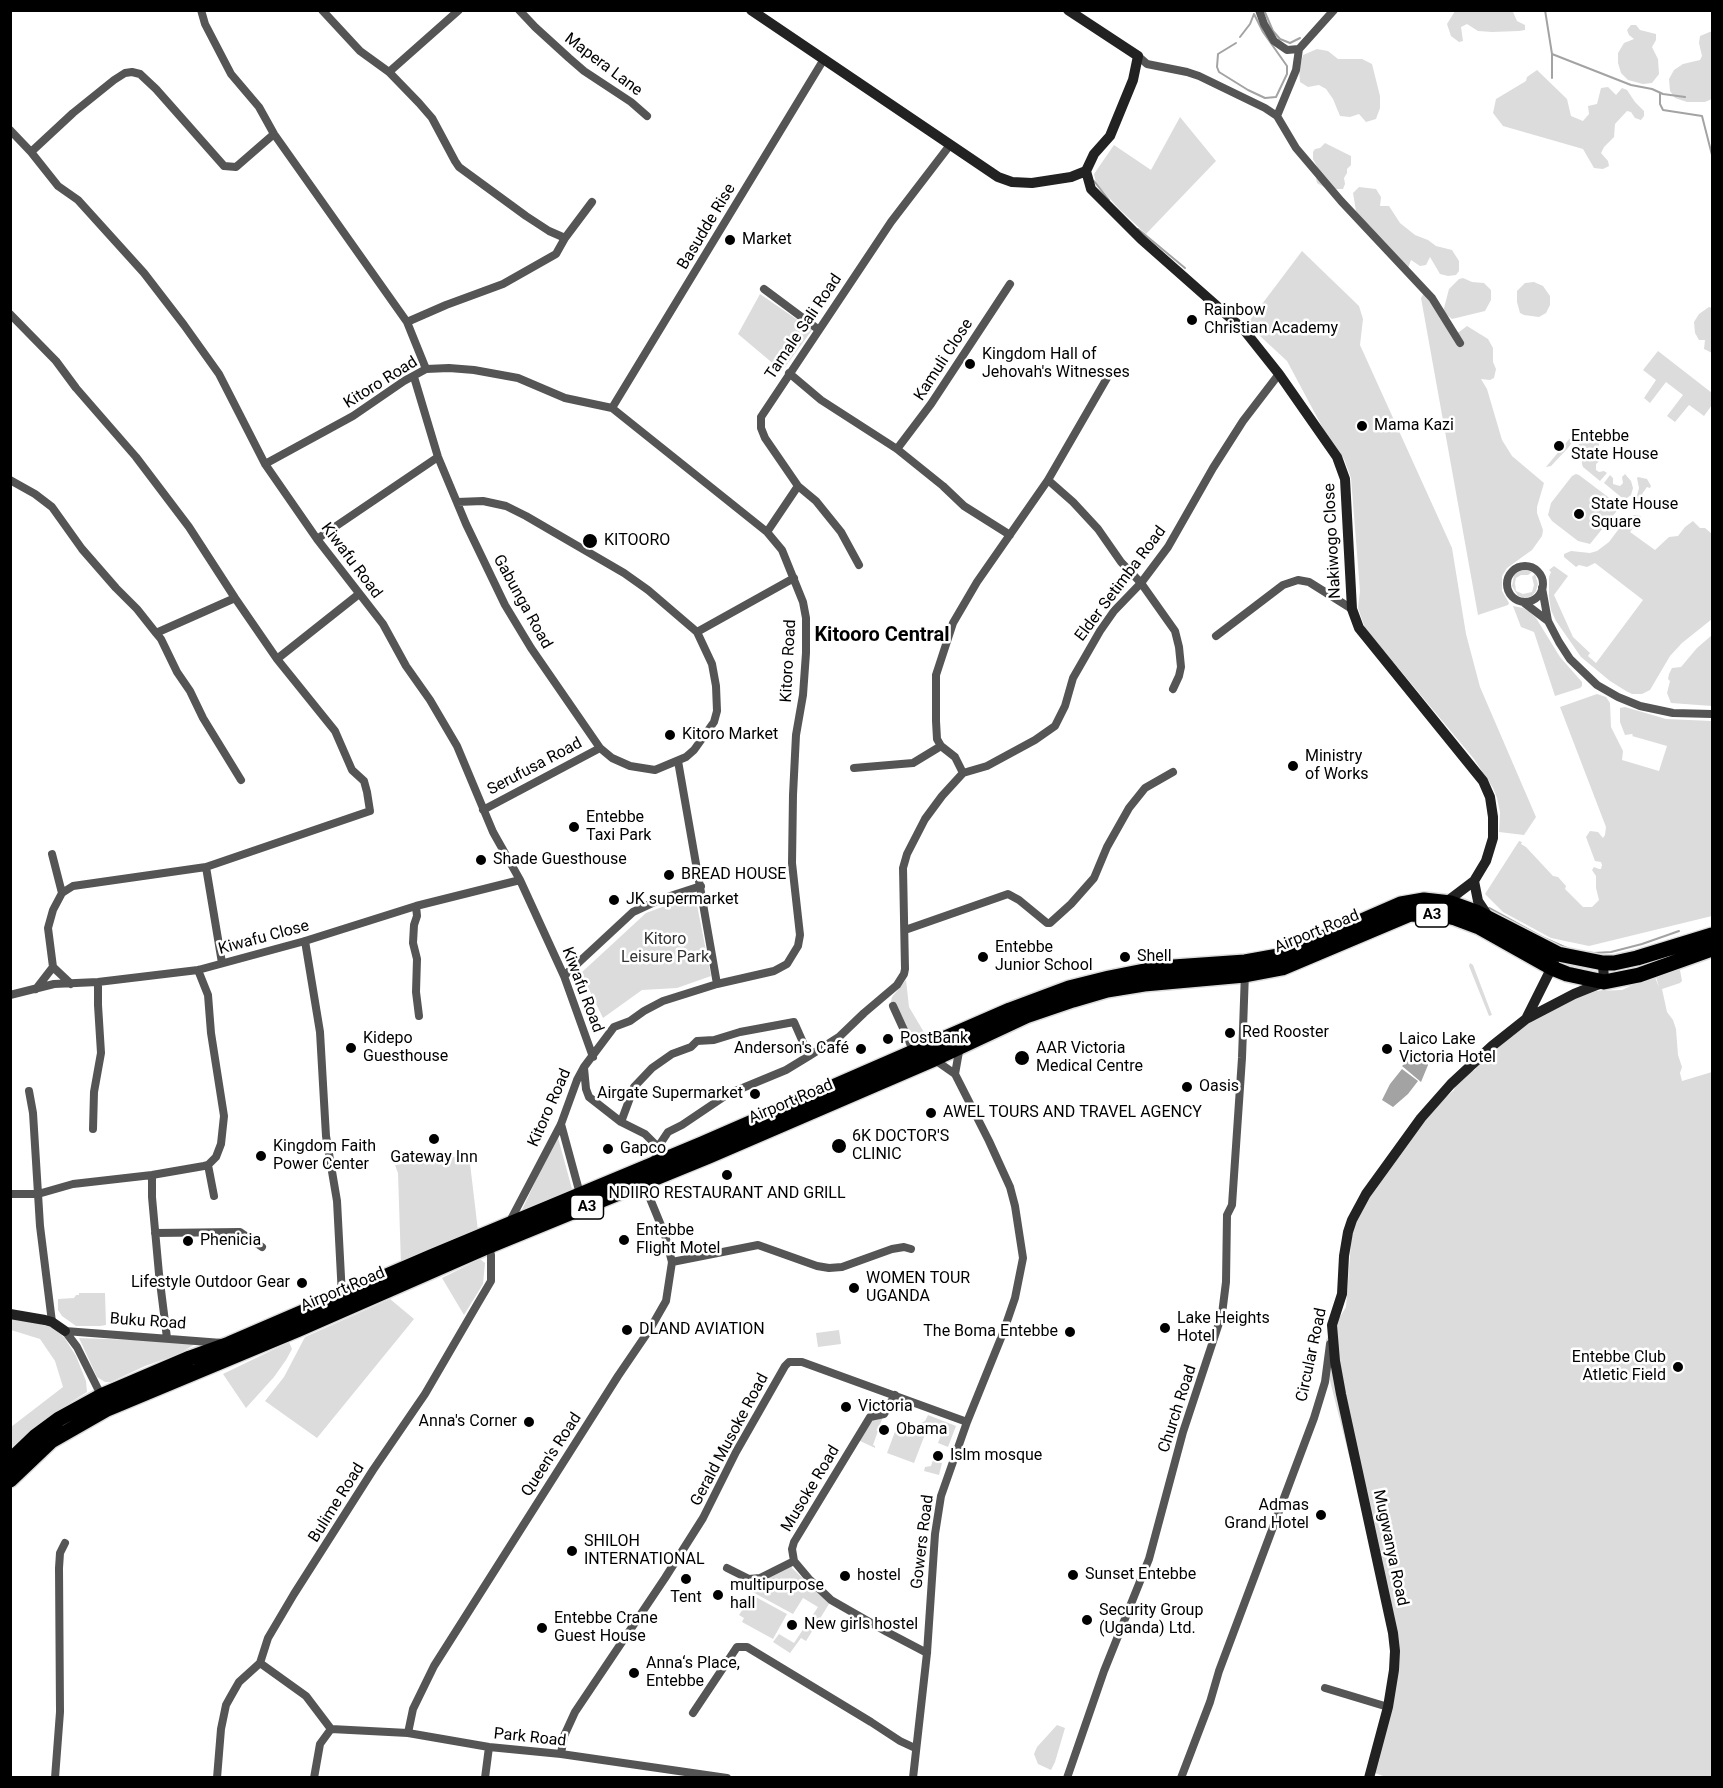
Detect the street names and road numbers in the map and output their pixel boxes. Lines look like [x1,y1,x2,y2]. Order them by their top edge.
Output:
street label: Mapera Lane [560,29,646,101]
street label: Basudde Rise [674,181,740,273]
street label: Tamale Sali Road [762,271,846,383]
street label: Kamuli Close [910,316,978,404]
street label: Kitoro Road [341,353,421,413]
street label: Nakiwogo Close [1320,483,1346,599]
street label: Kiwafu Road [316,519,386,603]
street label: Elder Setimba Road [1071,523,1171,645]
street label: Gabunga Road [488,552,556,652]
street label: Kitoro Road [777,619,801,703]
street label: Serufusa Road [484,734,586,800]
road number: A3 [1416,903,1448,927]
street label: Airport Road [1272,906,1362,958]
street label: Kiwafu Close [217,917,311,959]
street label: Kiwafu Road [557,945,607,1035]
street label: Kitoro Road [524,1066,576,1150]
street label: Airport Road [746,1076,836,1128]
road number: A3 [570,1195,604,1219]
street label: Airport Road [298,1264,388,1316]
street label: Circular Road [1293,1306,1331,1404]
street label: Buku Road [109,1310,187,1334]
street label: Church Road [1155,1363,1201,1455]
street label: Gerald Musoke Road [687,1370,773,1510]
street label: Queen's Road [518,1410,586,1500]
street label: Musoke Road [778,1442,844,1536]
street label: Bulime Road [305,1460,369,1546]
street label: Mugwanya Road [1368,1488,1412,1608]
street label: Gowers Road [908,1494,938,1590]
street label: Park Road [493,1725,567,1751]

